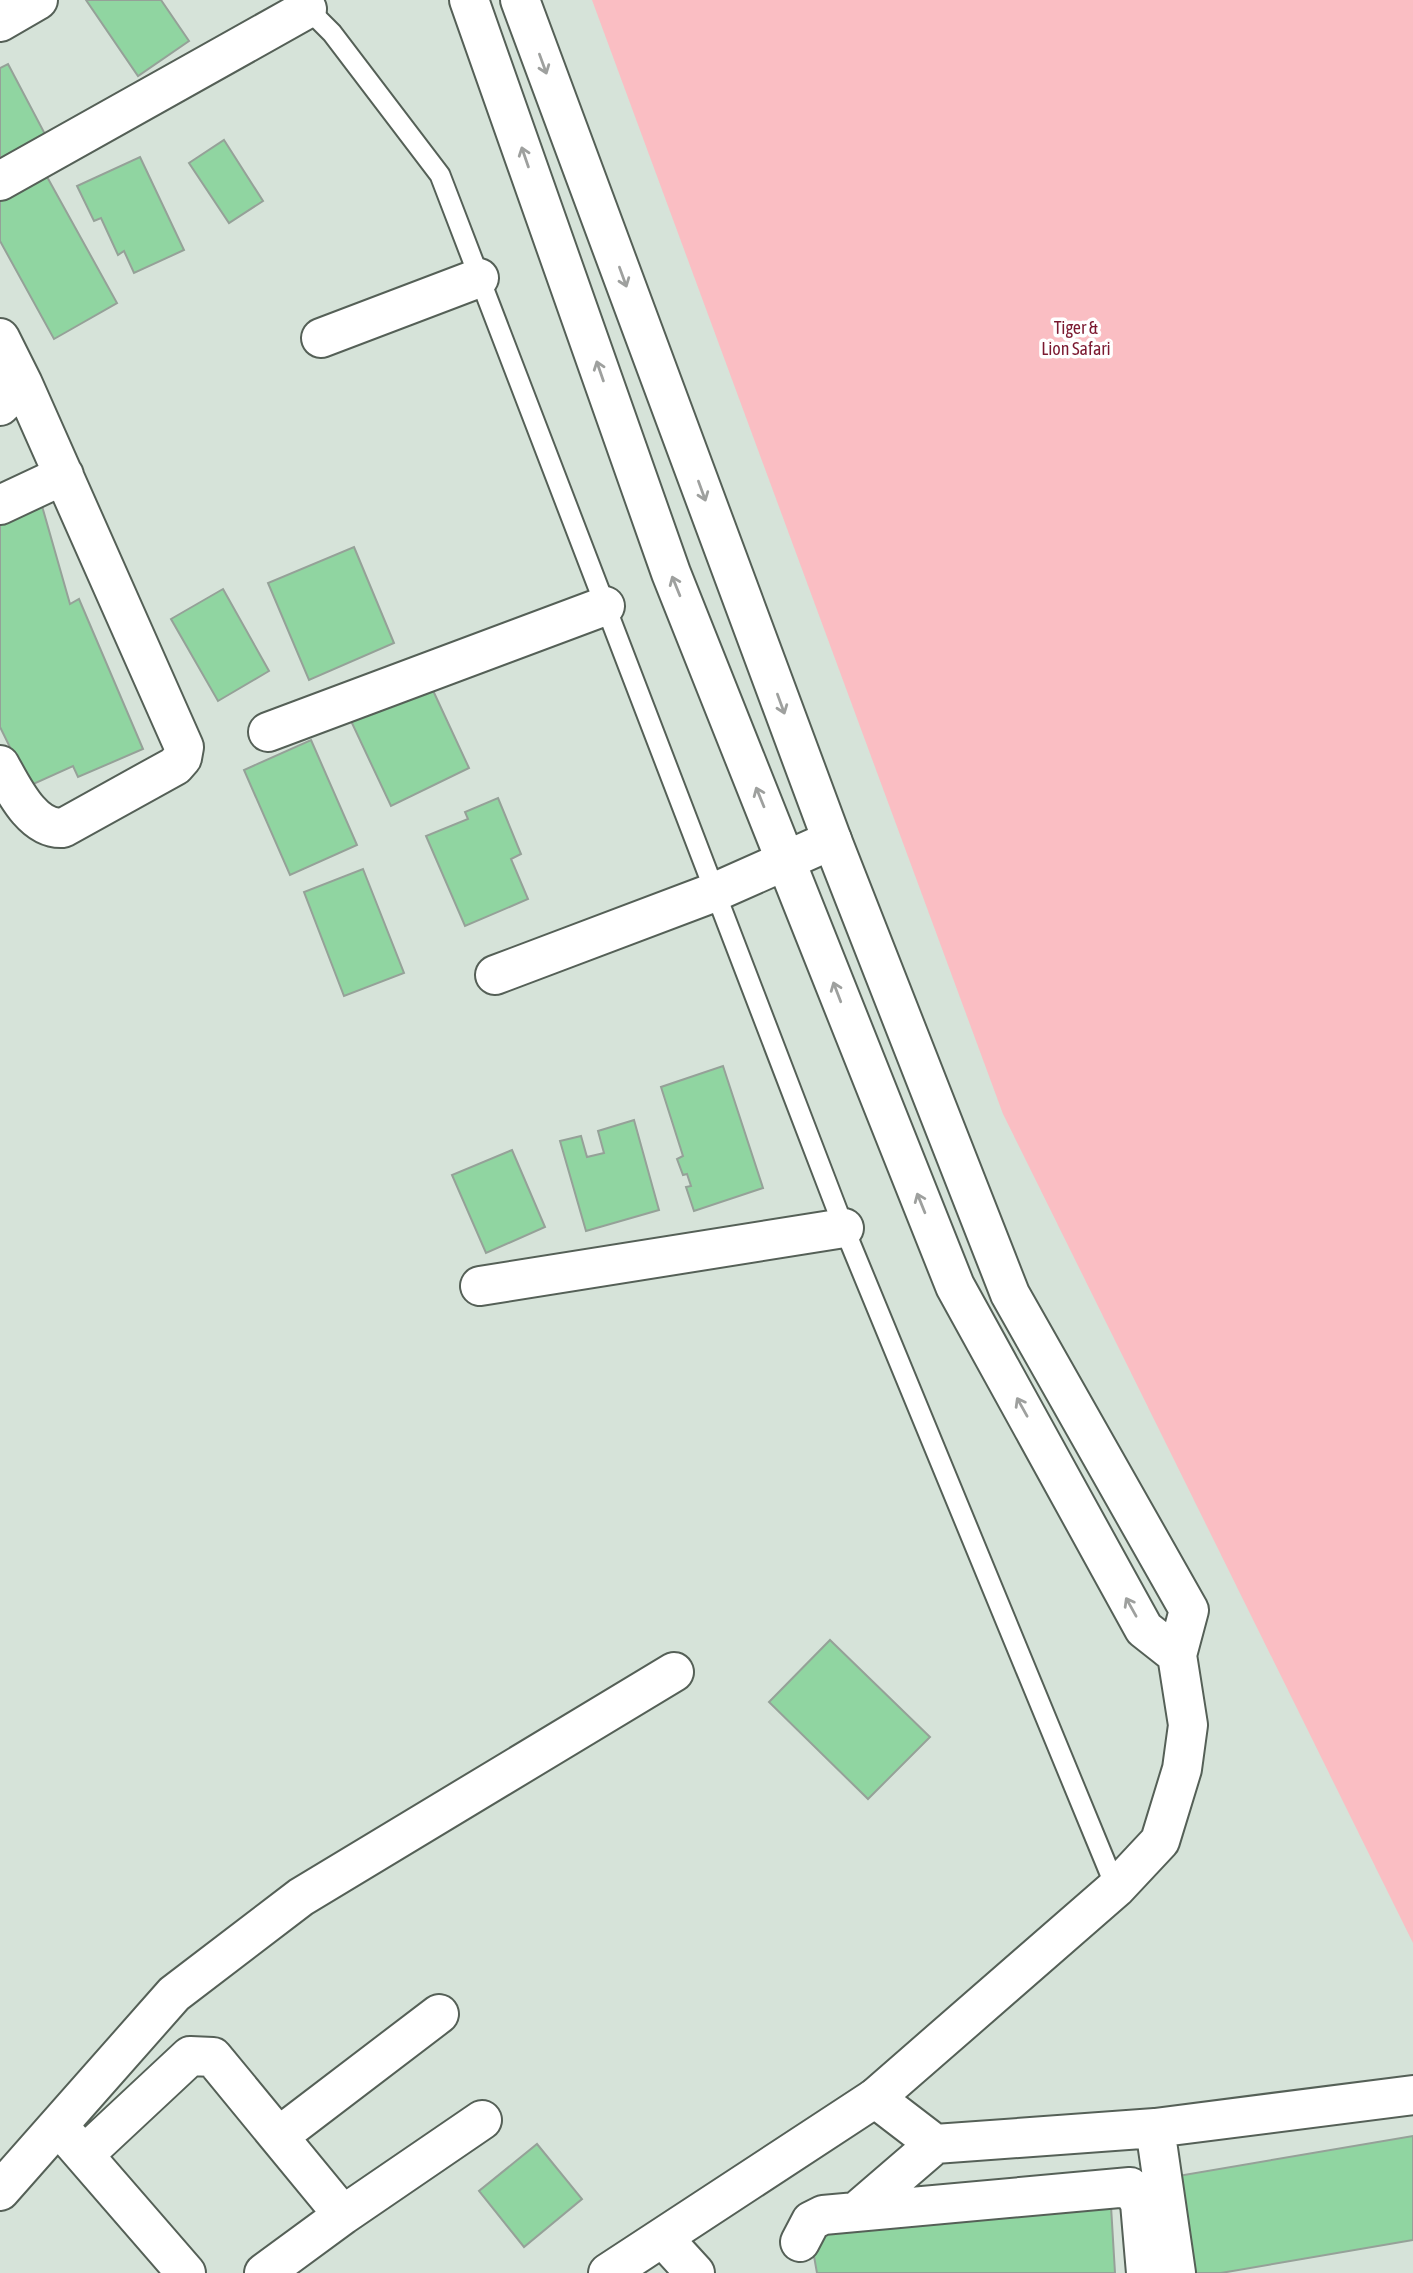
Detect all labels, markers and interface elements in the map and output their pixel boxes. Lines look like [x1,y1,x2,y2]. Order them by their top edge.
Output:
one-way arrow [538,52,551,74]
one-way arrow [518,146,530,168]
one-way arrow [617,266,630,288]
park label: Tiger & Lion Safari [1041,317,1111,359]
one-way arrow [593,361,605,383]
one-way arrow [696,479,709,501]
one-way arrow [669,575,682,597]
one-way arrow [776,692,788,714]
one-way arrow [752,787,765,809]
one-way arrow [829,982,842,1004]
one-way arrow [914,1193,927,1215]
one-way arrow [1015,1397,1028,1418]
one-way arrow [1124,1597,1138,1617]

